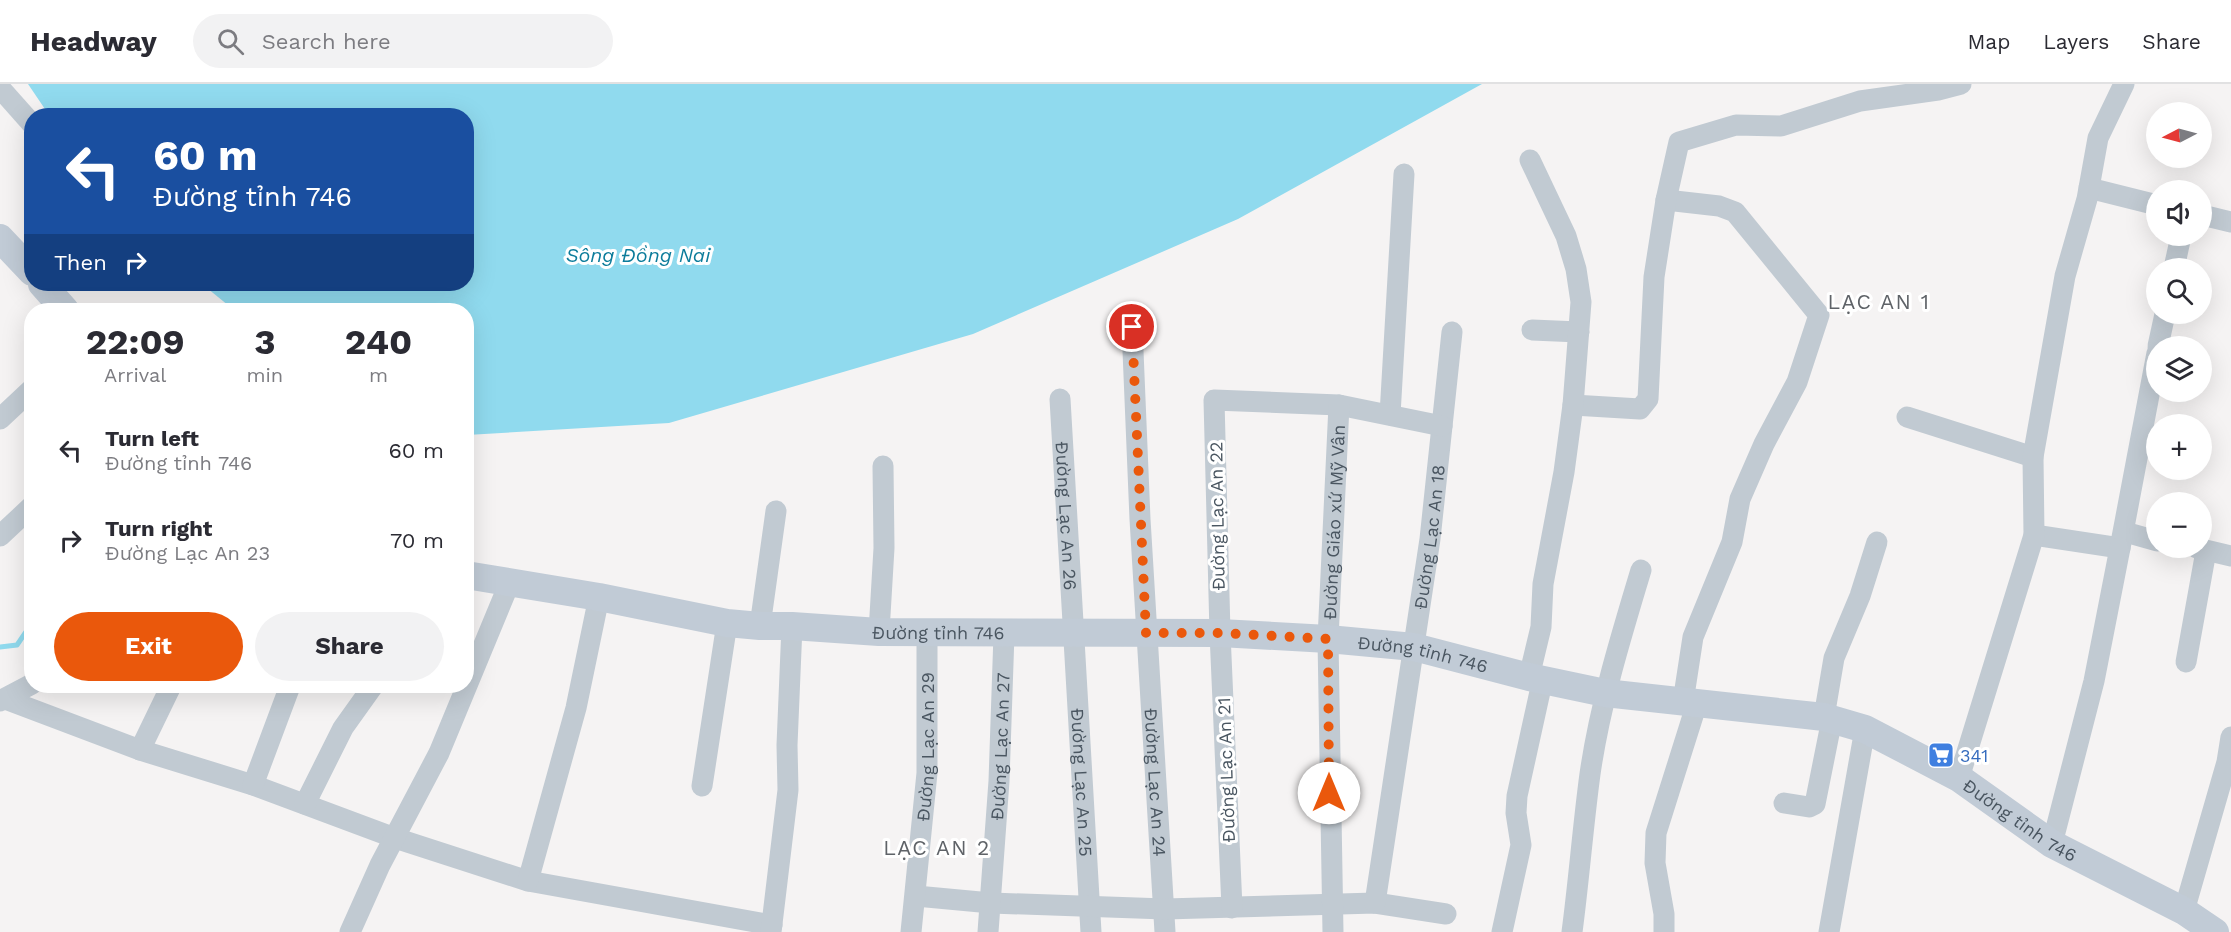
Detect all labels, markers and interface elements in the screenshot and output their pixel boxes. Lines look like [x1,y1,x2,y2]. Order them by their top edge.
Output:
search box [193,14,613,68]
text: Headway [30,25,157,58]
icon: search [214,25,247,58]
text: Search here [262,29,391,54]
text: Map [1967,29,2010,54]
text: Layers [2043,29,2109,54]
text: Share [2142,29,2201,54]
north arrow [2146,102,2212,168]
map controls [2146,102,2212,558]
text: 60 m [153,131,257,180]
icon: left [54,132,132,210]
button: sound [2146,180,2212,246]
text: Đường tỉnh 746 [153,181,352,213]
water label: Sông Đồng Nai [566,243,711,267]
icon: right [119,246,152,279]
text: Then [54,250,107,275]
button: search [2146,258,2212,324]
district label: LẠC AN 1 [1828,289,1930,314]
pin [1106,301,1157,352]
icon: arrive [1115,310,1148,343]
text: 22:09 [86,321,185,363]
text: 3 [254,321,276,363]
text: 240 [345,321,412,363]
button: layers [2146,336,2212,402]
text: Arrival [104,363,166,387]
text: min [246,363,283,387]
text: m [369,363,388,387]
button: + [2146,414,2212,480]
street label: Đường Giáo xứ Mỹ Vân [1318,424,1349,620]
text: Turn left [105,426,199,451]
icon: left [54,434,87,467]
text: 60 m [388,438,444,463]
street label: Đường Lạc An 26 [1052,441,1082,591]
street label: Đường Lạc An 22 [1205,442,1229,590]
text: Đường tỉnh 746 [105,451,252,475]
street label: Đường Lạc An 18 [1409,464,1448,611]
button: − [2146,492,2212,558]
text: Turn right [105,516,212,541]
icon: right [54,524,87,557]
text: 70 m [390,528,444,553]
text: Đường Lạc An 23 [105,541,270,565]
button: Exit [54,612,243,681]
button: Share [255,612,444,681]
street label: Đường tỉnh 746 [871,621,1005,643]
street label: Đường tỉnh 746 [1357,631,1490,676]
street label: Đường Lạc An 29 [912,672,938,822]
street label: Đường Lạc An 27 [986,672,1013,821]
street label: Đường Lạc An 21 [1213,697,1239,843]
street label: Đường Lạc An 24 [1141,707,1171,857]
street label: Đường Lạc An 25 [1067,708,1097,857]
supermarket icon: 341 [1926,740,1956,770]
place label: 341 [1960,745,1988,766]
position arrow [1297,761,1361,825]
street label: Đường tỉnh 746 [1959,774,2080,865]
district label: LẠC AN 2 [883,835,991,860]

